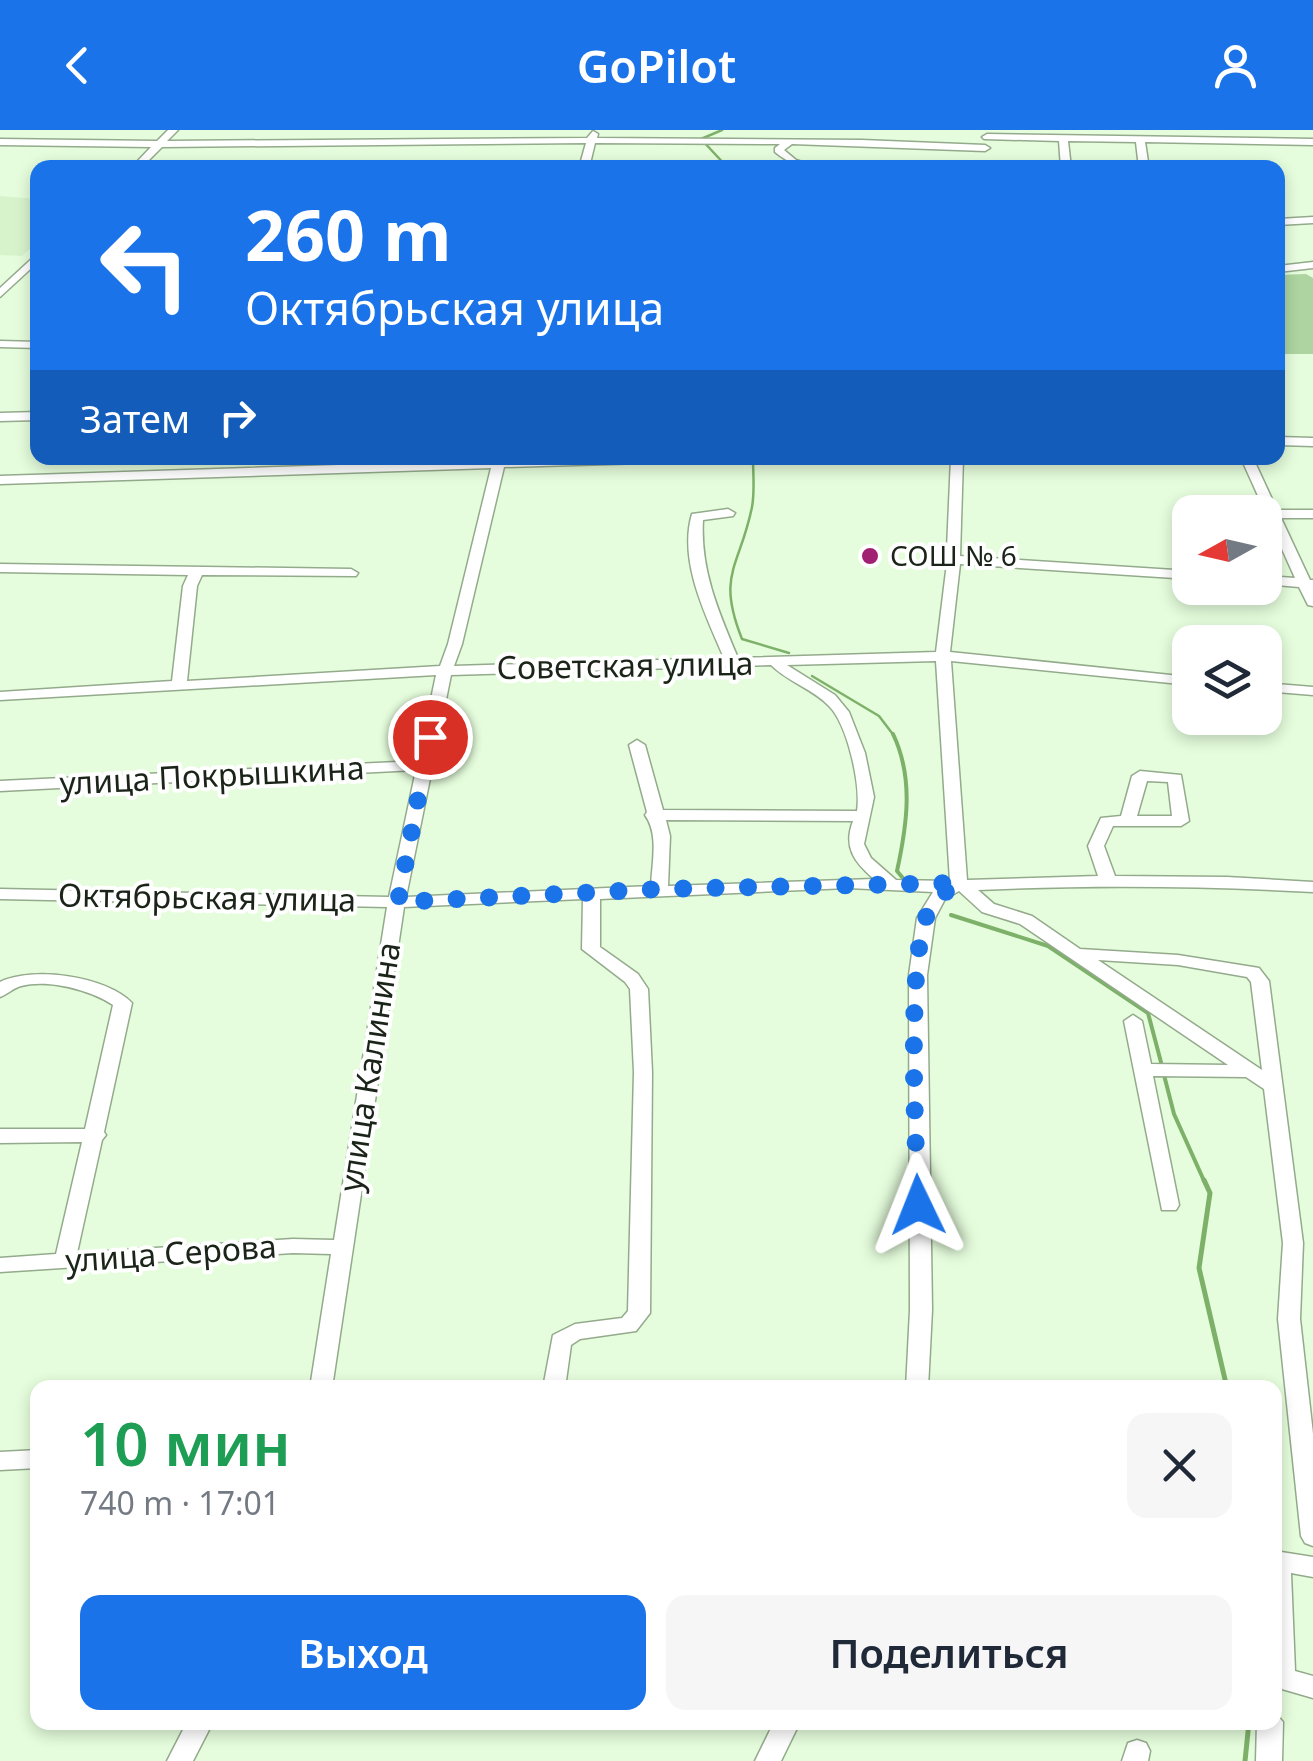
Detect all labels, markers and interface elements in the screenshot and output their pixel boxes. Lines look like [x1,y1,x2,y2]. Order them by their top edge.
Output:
text: GoPilot [577,35,736,96]
icon: back [50,38,105,93]
icon: person [1208,38,1263,93]
text: 260 m [245,186,452,282]
icon: left [80,200,210,330]
text: Октябрьская улица [245,277,664,338]
icon: right [210,390,265,445]
text: Затем [80,392,190,444]
north arrow [1172,495,1282,605]
map controls [1172,495,1282,735]
place label: СОШ № 6 [890,536,1017,574]
marker: СОШ № 6 [859,545,881,567]
button: layers [1172,625,1282,735]
street label: Советская улица [496,641,754,688]
pin [388,695,473,780]
icon: arrive [403,710,458,765]
street label: улица Покрышкина [58,745,365,804]
street label: Октябрьская улица [58,872,356,921]
street label: улица Калинина [328,939,409,1195]
position arrow [866,1153,970,1257]
street label: улица Серова [64,1224,278,1281]
text: 10 мин [80,1402,291,1484]
button: close [1127,1413,1232,1518]
text: 740 m · 17:01 [80,1481,280,1524]
button: Выход [80,1595,646,1710]
button: Поделиться [666,1595,1232,1710]

